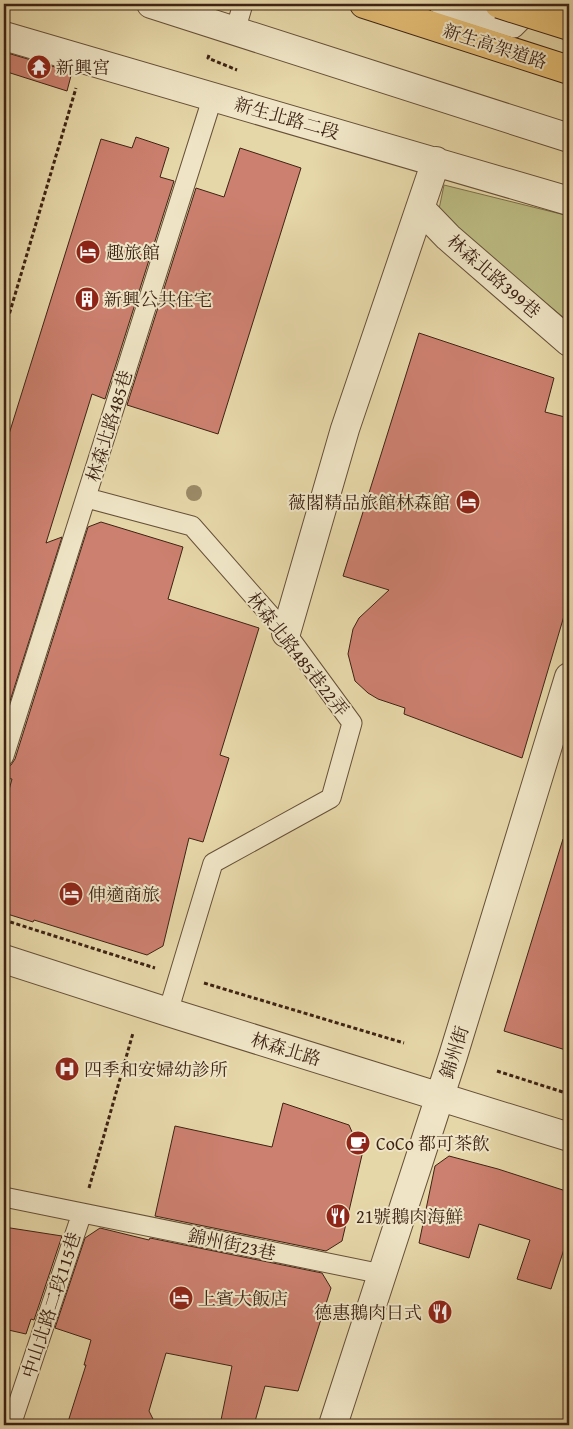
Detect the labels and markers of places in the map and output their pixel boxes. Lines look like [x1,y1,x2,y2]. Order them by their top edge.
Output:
temple icon: 新興宮 [26,54,52,80]
place label: 新興宮 [56,54,110,81]
hotel icon: 趣旅館 [75,239,101,265]
place label: 趣旅館 [106,239,160,266]
building icon: 新興公共住宅 [74,286,100,312]
place label: 新興公共住宅 [104,286,212,313]
place label: 薇閣精品旅館林森館 [288,489,450,516]
hotel icon: 薇閣精品旅館林森館 [455,489,481,515]
hotel icon: 伸適商旅 [58,881,84,907]
place label: 伸適商旅 [88,881,160,908]
hospital icon: 四季和安婦幼診所 [54,1056,80,1082]
place label: 四季和安婦幼診所 [84,1056,228,1083]
cafe icon: CoCo 都可茶飲 [345,1130,371,1156]
place label: CoCo 都可茶飲 [376,1130,490,1157]
restaurant icon: 21號鵝肉海鮮 [325,1203,351,1229]
place label: 21號鵝肉海鮮 [356,1203,463,1230]
hotel icon: 上賓大飯店 [168,1285,194,1311]
place label: 上賓大飯店 [198,1285,288,1312]
place label: 德惠鵝肉日式 [314,1299,422,1326]
restaurant icon: 德惠鵝肉日式 [427,1299,453,1325]

